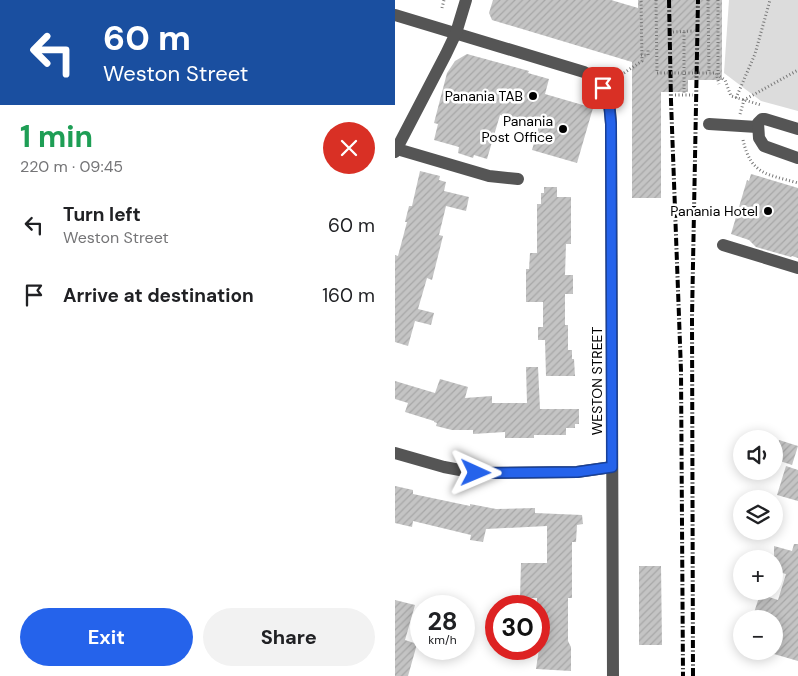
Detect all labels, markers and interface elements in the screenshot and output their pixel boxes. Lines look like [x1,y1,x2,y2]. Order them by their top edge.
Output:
text: 60 m [103,15,191,61]
icon: left [20,20,85,85]
text: Weston Street [103,59,248,88]
pin [582,67,624,109]
icon: arrive [589,74,617,102]
place label: Panania TAB [445,87,523,105]
marker: Panania TAB [527,90,539,102]
place label: Panania Post Office [482,112,553,146]
text: 1 min [20,117,93,156]
button: close [323,122,375,174]
marker: Panania Post Office [557,123,569,135]
text: 220 m · 09:45 [20,156,123,177]
text: Turn left [63,202,141,227]
place label: Panania Hotel [670,202,758,220]
marker: Panania Hotel [762,205,774,217]
icon: left [20,211,48,239]
text: 60 m [328,213,375,238]
text: Weston Street [63,227,169,248]
icon: arrive [20,281,48,309]
text: Arrive at destination [63,283,254,308]
text: 160 m [322,283,375,308]
street label: WESTON STREET [588,327,606,435]
map controls [733,430,783,660]
button: sound [733,430,783,480]
position arrow [449,446,501,498]
button: layers [733,490,783,540]
button: + [733,550,783,600]
speed limit sign: 30 [485,595,550,660]
text: 28 [427,605,458,638]
button: Exit [20,608,193,666]
button: Share [203,608,375,666]
button: − [733,610,783,660]
text: km/h [428,632,457,648]

